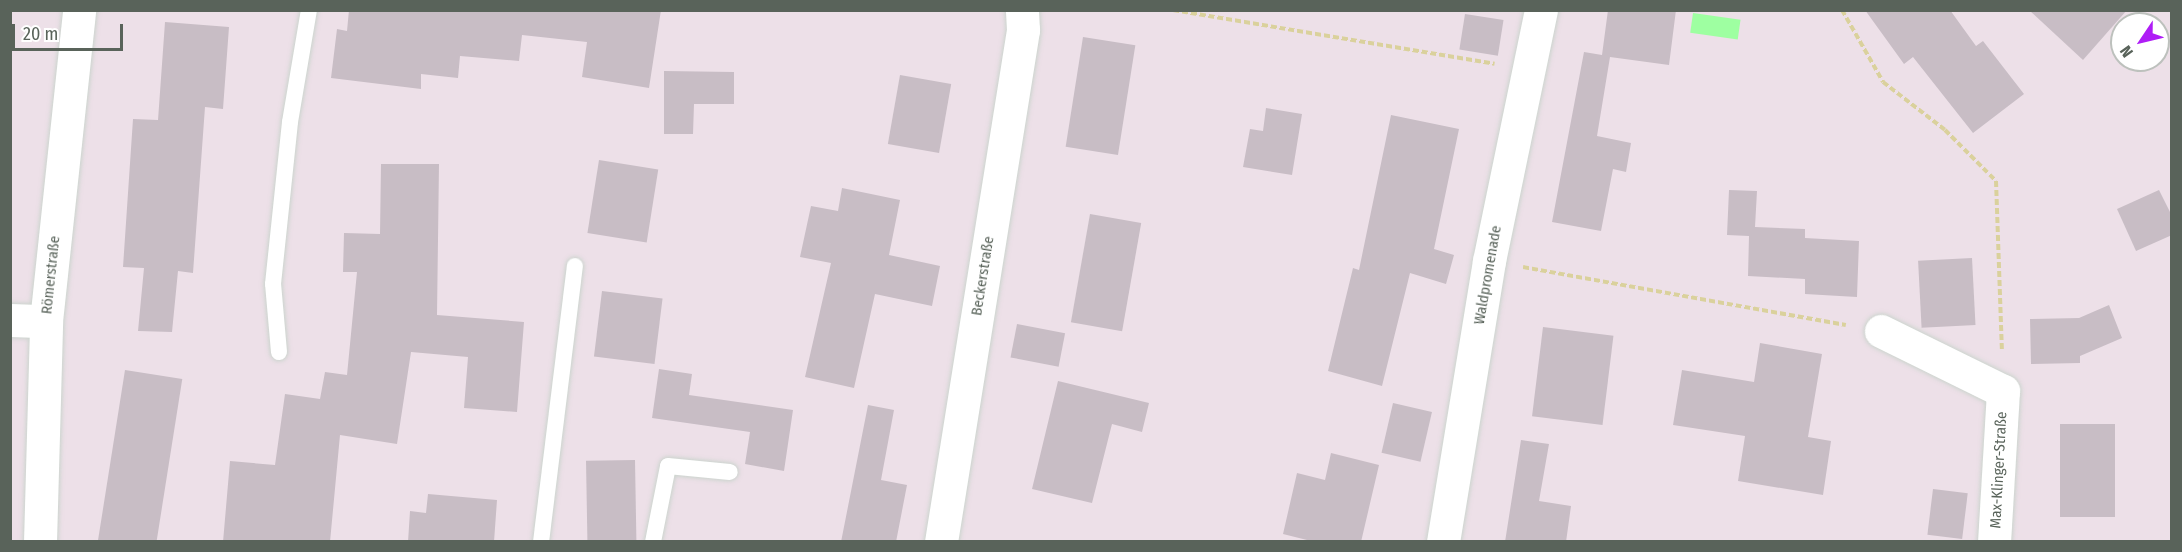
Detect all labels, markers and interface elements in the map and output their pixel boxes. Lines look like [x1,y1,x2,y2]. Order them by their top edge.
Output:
scale bar [15,12,126,50]
north arrow [2110,12,2170,72]
text: 20 m [23,23,58,45]
text: N [2116,42,2137,61]
street label: Waldpromenade [1470,224,1506,326]
street label: Römerstraße [38,235,64,315]
street label: Beckerstraße [968,235,998,317]
street label: Max-Klinger-Straße [1987,411,2011,529]

